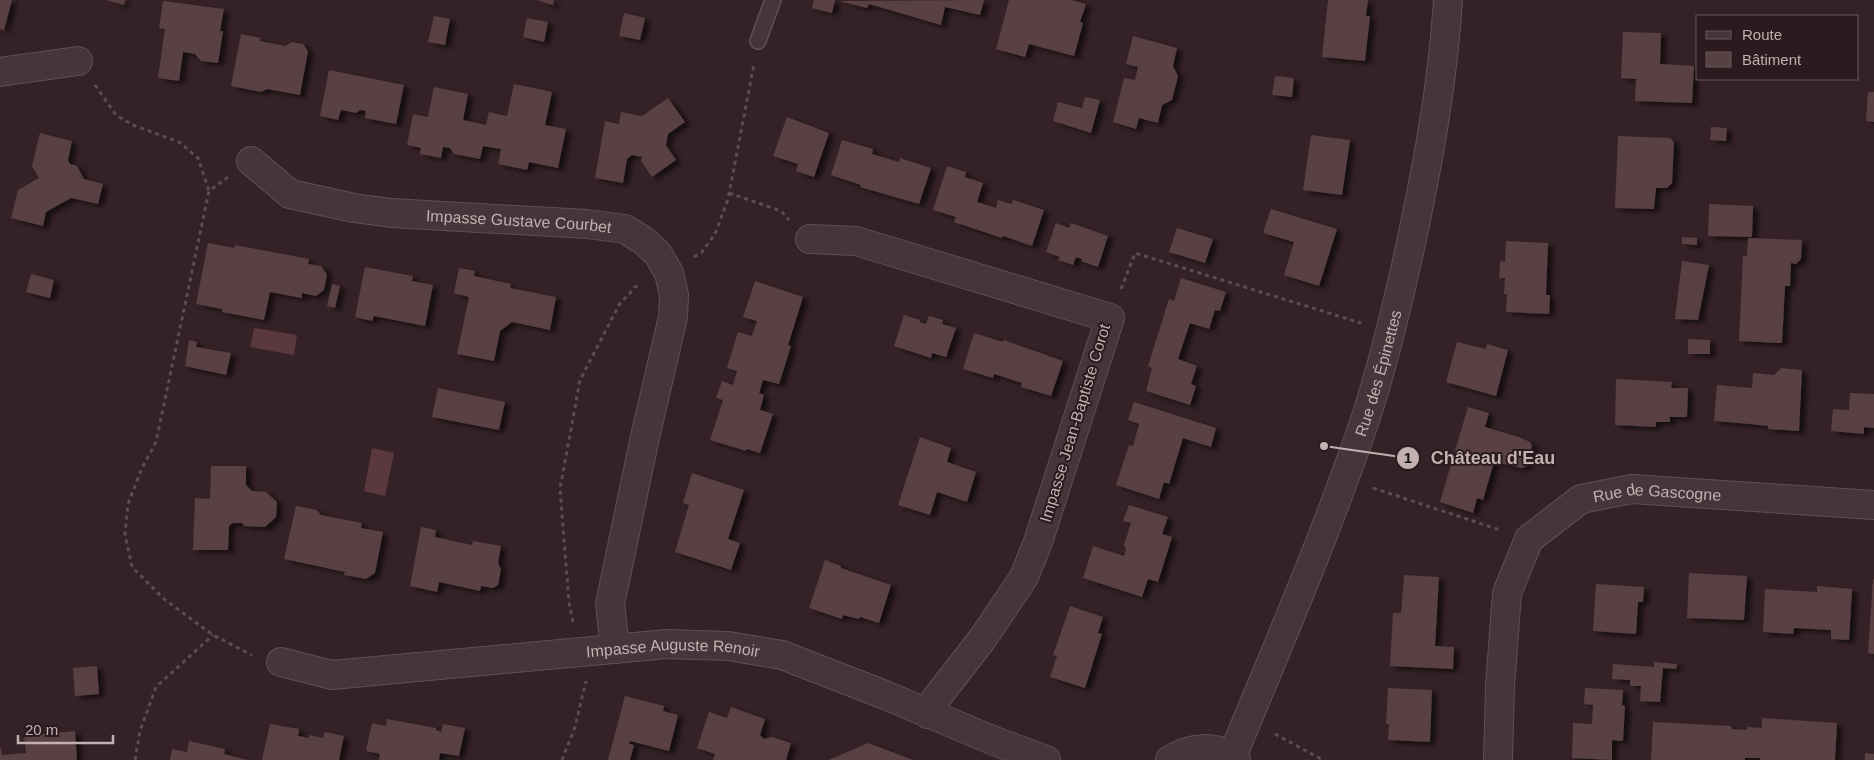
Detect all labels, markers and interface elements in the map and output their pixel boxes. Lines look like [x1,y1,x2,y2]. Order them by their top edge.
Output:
legend [1696,15,1859,80]
text: Route [1742,26,1782,43]
text: Bâtiment [1742,51,1802,68]
street label: Impasse Gustave Courbet [426,206,613,236]
street label: Rue des Épinettes [1352,308,1404,439]
street label: Impasse Jean-Baptiste Corot [1037,321,1113,524]
callout: Château d'Eau [1396,441,1565,474]
text: Château d'Eau [1431,448,1555,468]
text: 1 [1404,449,1412,466]
street label: Rue de Gascogne [1591,480,1722,505]
street label: Impasse Auguste Renoir [585,635,762,660]
scale bar [18,712,112,744]
text: 20 m [25,721,58,738]

